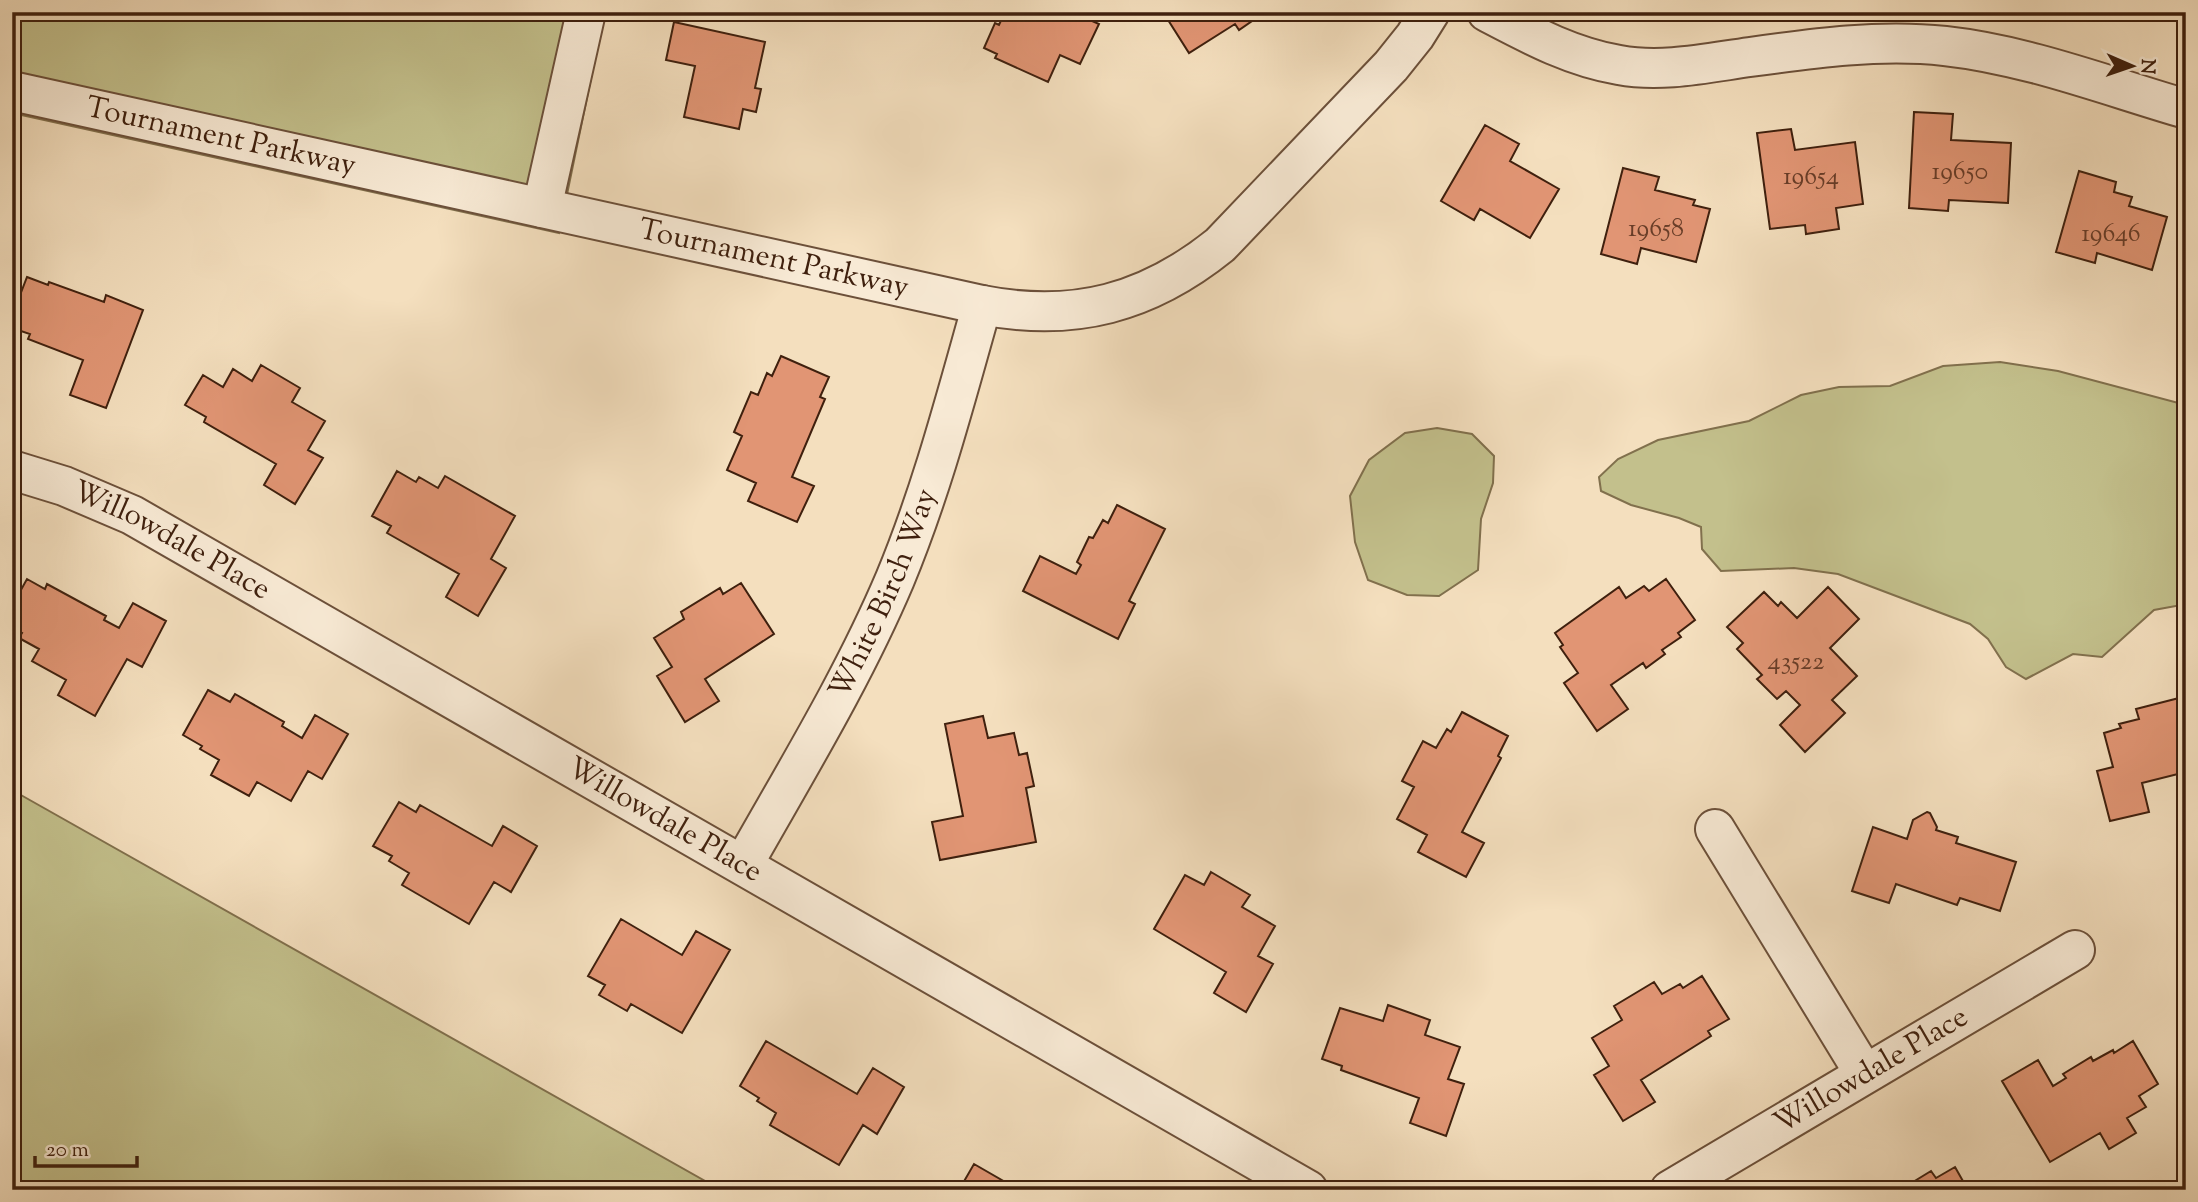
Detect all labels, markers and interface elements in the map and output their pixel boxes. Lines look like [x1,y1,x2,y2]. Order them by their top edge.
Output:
north arrow [2096,32,2166,102]
text: N [2133,58,2160,75]
street label: Tournament Parkway [82,86,360,188]
house number: 19650 [1932,154,1988,191]
house number: 19654 [1783,159,1839,196]
street label: Tournament Parkway [635,208,913,310]
house number: 19658 [1628,211,1684,248]
house number: 19646 [2081,216,2141,253]
street label: Willowdale Place [66,471,278,611]
street label: White Birch Way [819,483,948,707]
house number: 43522 [1768,644,1824,681]
street label: Willowdale Place [558,747,770,894]
street label: Willowdale Place [1766,996,1977,1145]
scale bar [35,1125,136,1169]
text: 20 m [46,1136,89,1166]

